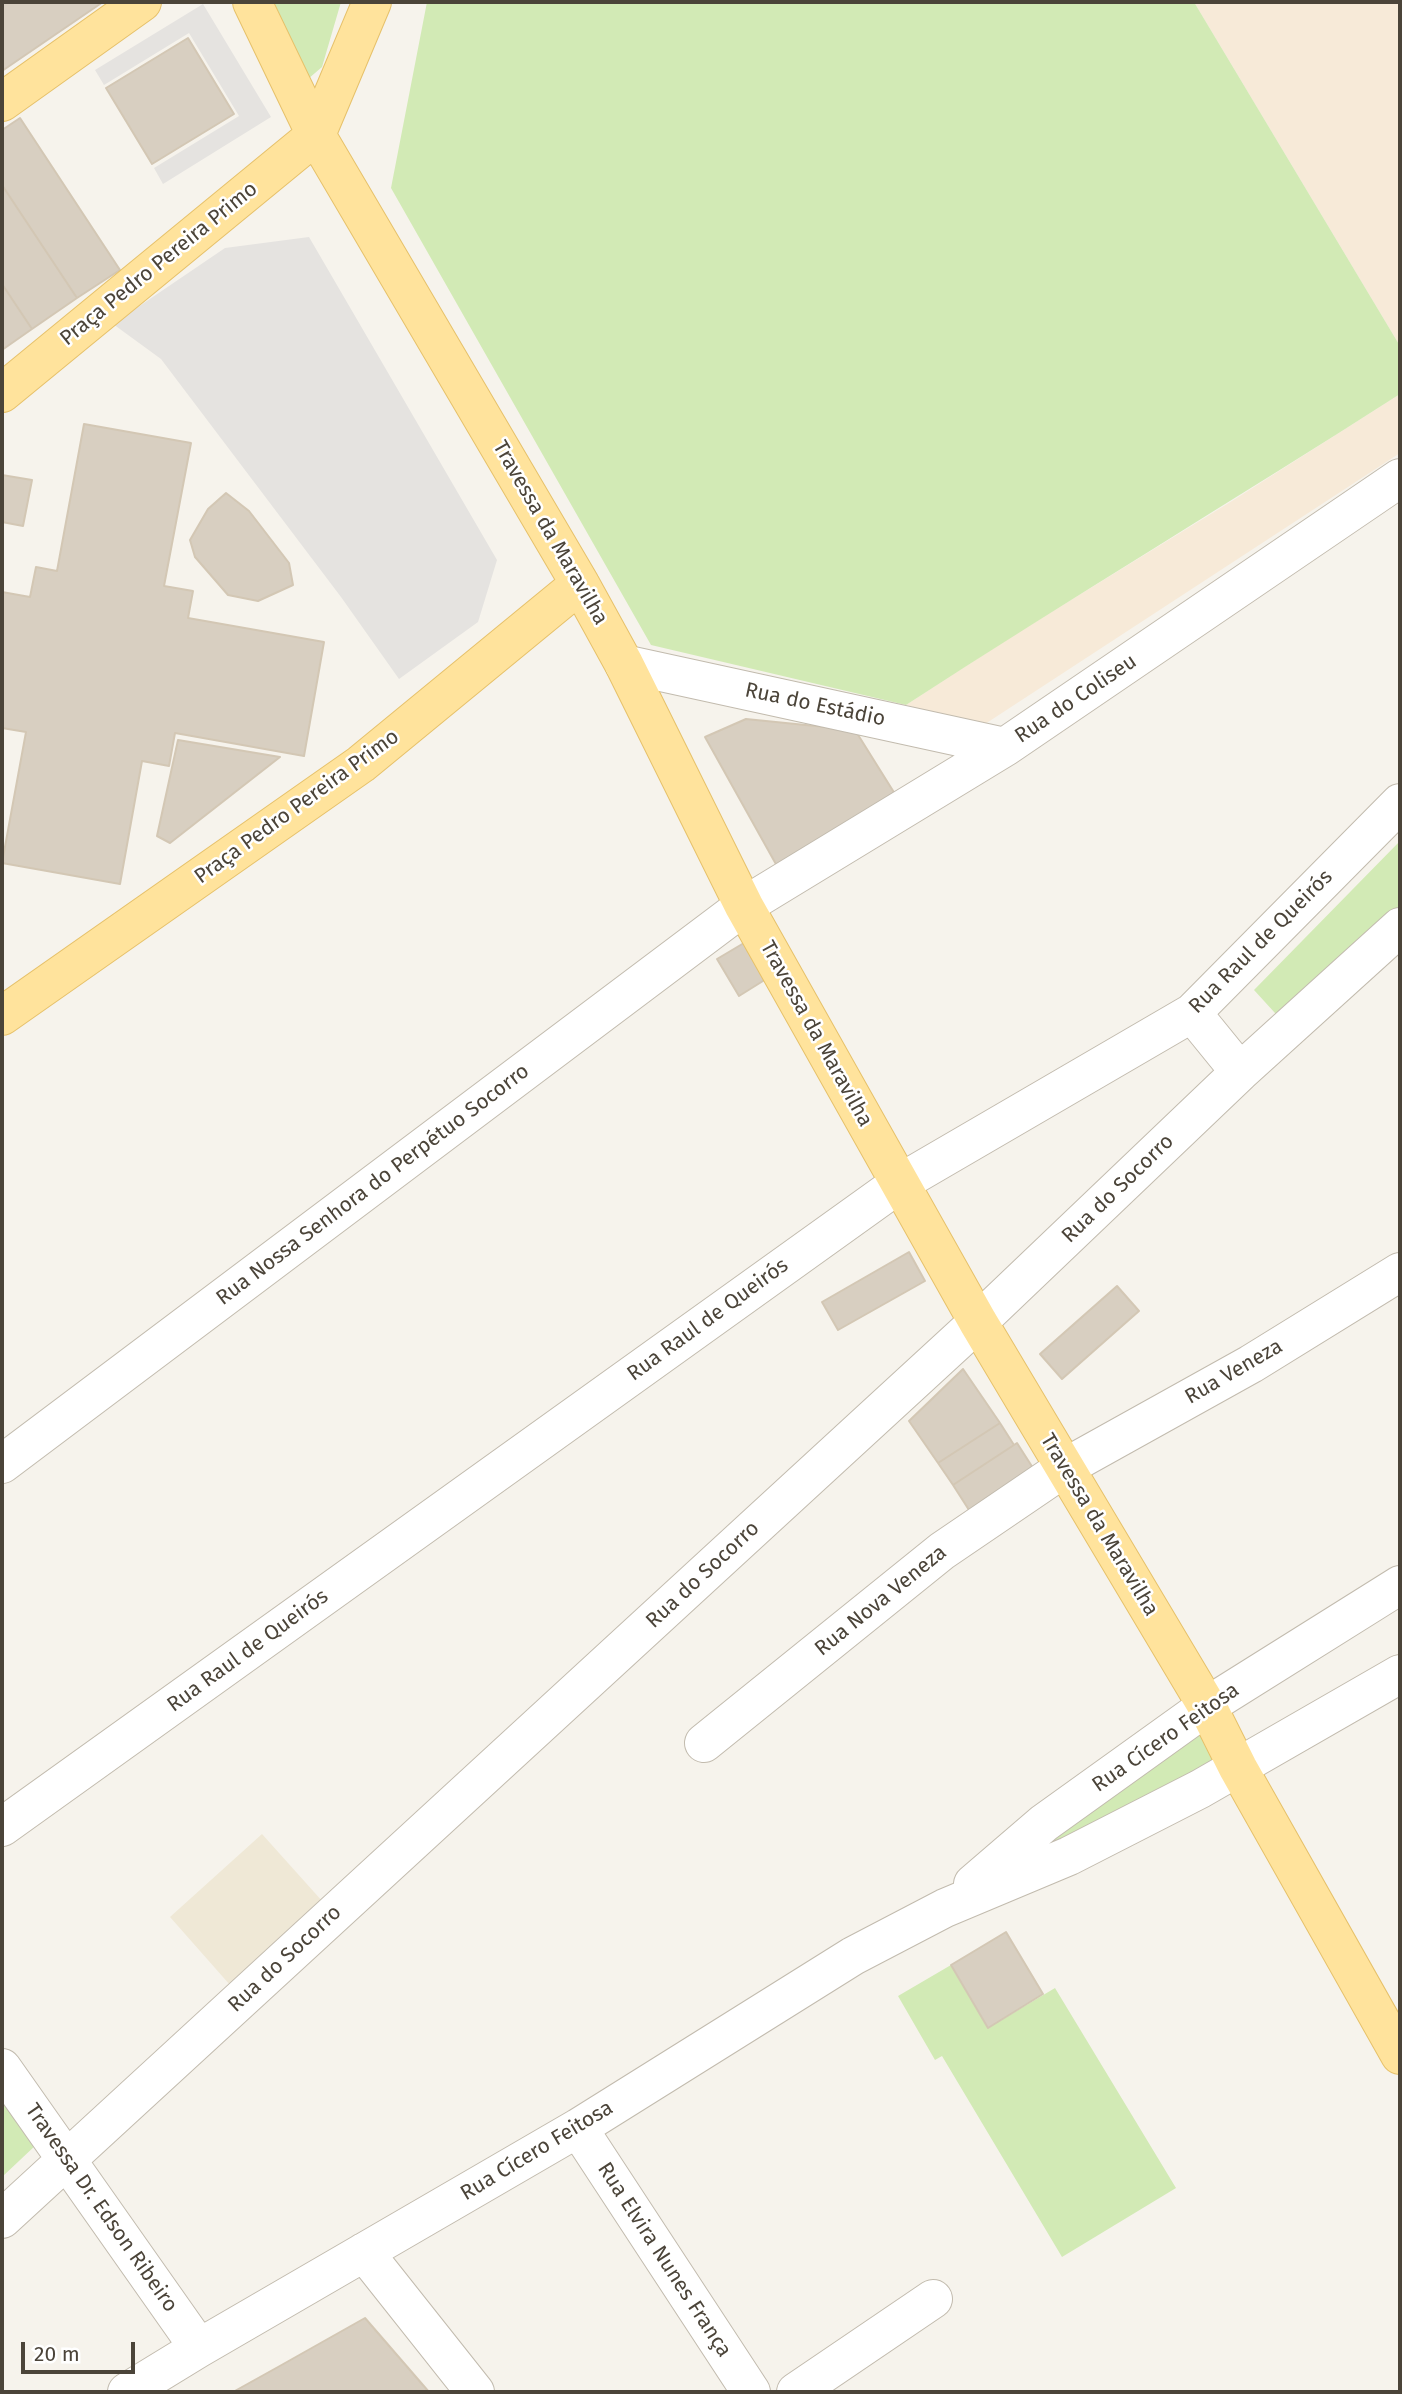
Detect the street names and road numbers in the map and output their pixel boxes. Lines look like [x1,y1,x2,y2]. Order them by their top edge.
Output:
street label: Praça Pedro Pereira Primo [55,177,263,351]
street label: Travessa da Maravilha [487,436,613,630]
street label: Rua do Coliseu [1010,649,1142,749]
street label: Rua do Estádio [743,678,887,732]
street label: Praça Pedro Pereira Primo [190,724,404,890]
street label: Rua Raul de Queirós [1184,865,1338,1019]
street label: Travessa da Maravilha [754,937,878,1131]
street label: Rua Nossa Senhora do Perpétuo Socorro [212,1059,534,1311]
street label: Rua do Socorro [1057,1129,1179,1249]
street label: Rua Raul de Queirós [623,1253,793,1387]
street label: Rua Veneza [1181,1334,1287,1410]
street label: Travessa da Maravilha [1035,1429,1163,1621]
street label: Rua do Socorro [641,1516,765,1634]
street label: Rua Nova Veneza [810,1540,952,1662]
street label: Rua Raul de Queirós [163,1584,333,1718]
street label: Rua Cícero Feitosa [1088,1678,1244,1798]
street label: Rua do Socorro [223,1900,347,2018]
street label: Rua Cícero Feitosa [456,2096,618,2206]
street label: Travessa Dr. Edson Ribeiro [19,2099,183,2317]
street label: Rua Elvira Nunes França [592,2158,736,2362]

